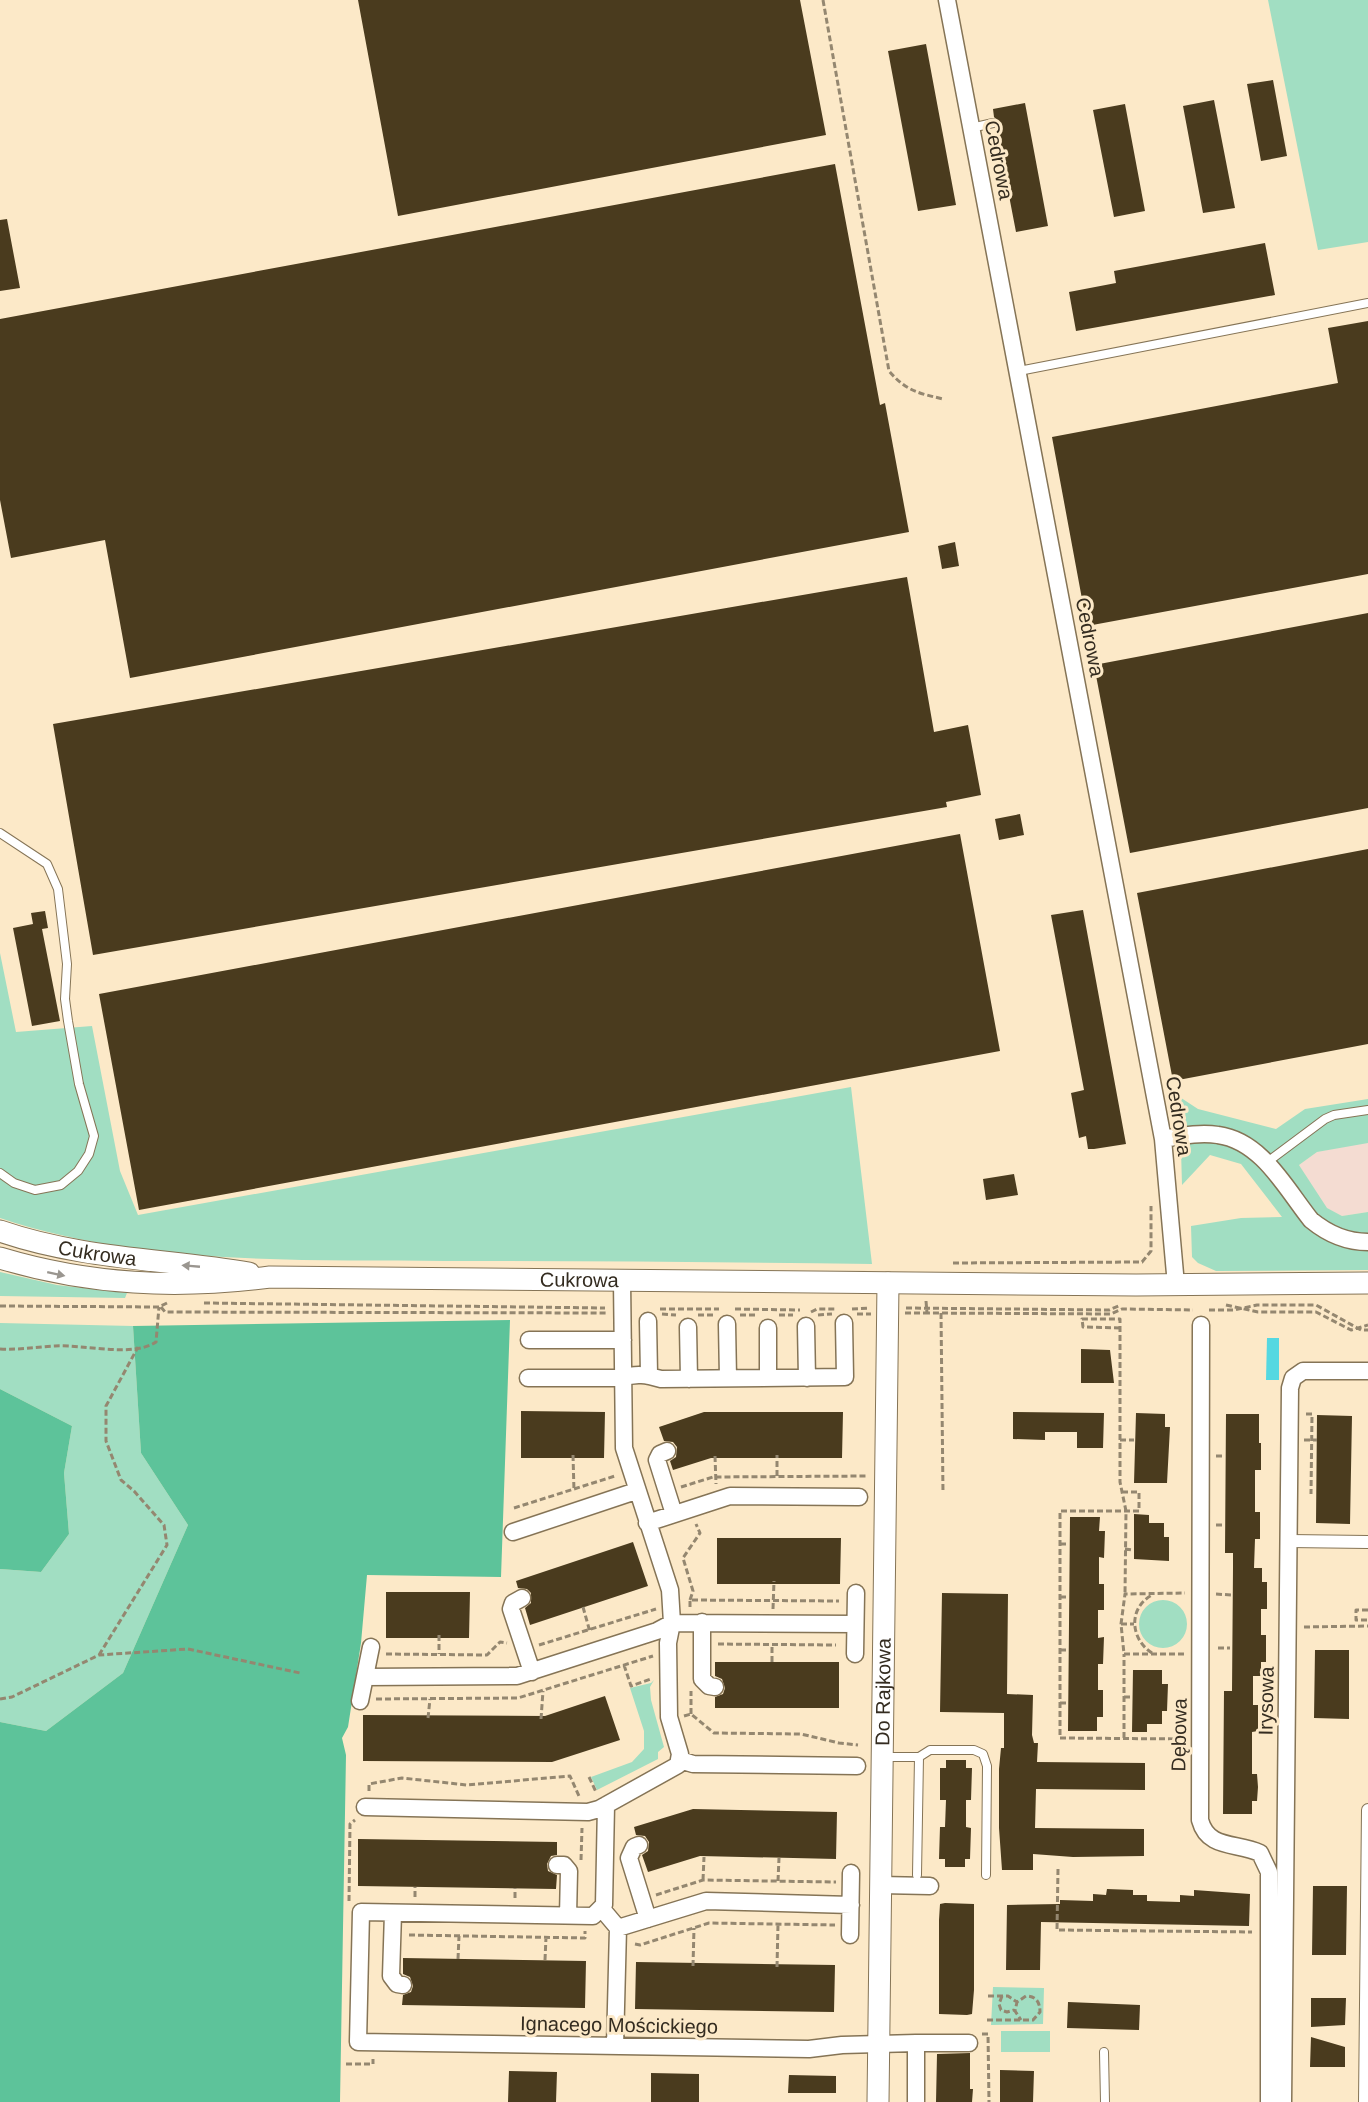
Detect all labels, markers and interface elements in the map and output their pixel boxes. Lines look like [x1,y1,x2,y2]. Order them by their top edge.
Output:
street label: Cedrowa [981,119,1018,202]
street label: Cedrowa [1072,596,1109,679]
street label: Cedrowa [1162,1075,1196,1158]
street label: Cukrowa [56,1236,139,1270]
one-way arrow [182,1261,201,1270]
street label: Cukrowa [540,1268,620,1291]
one-way arrow [47,1270,66,1279]
street label: Do Rajkowa [871,1637,895,1746]
street label: Irysowa [1254,1665,1278,1736]
street label: Dębowa [1167,1697,1191,1772]
street label: Ignacego Mościckiego [520,2012,718,2038]

